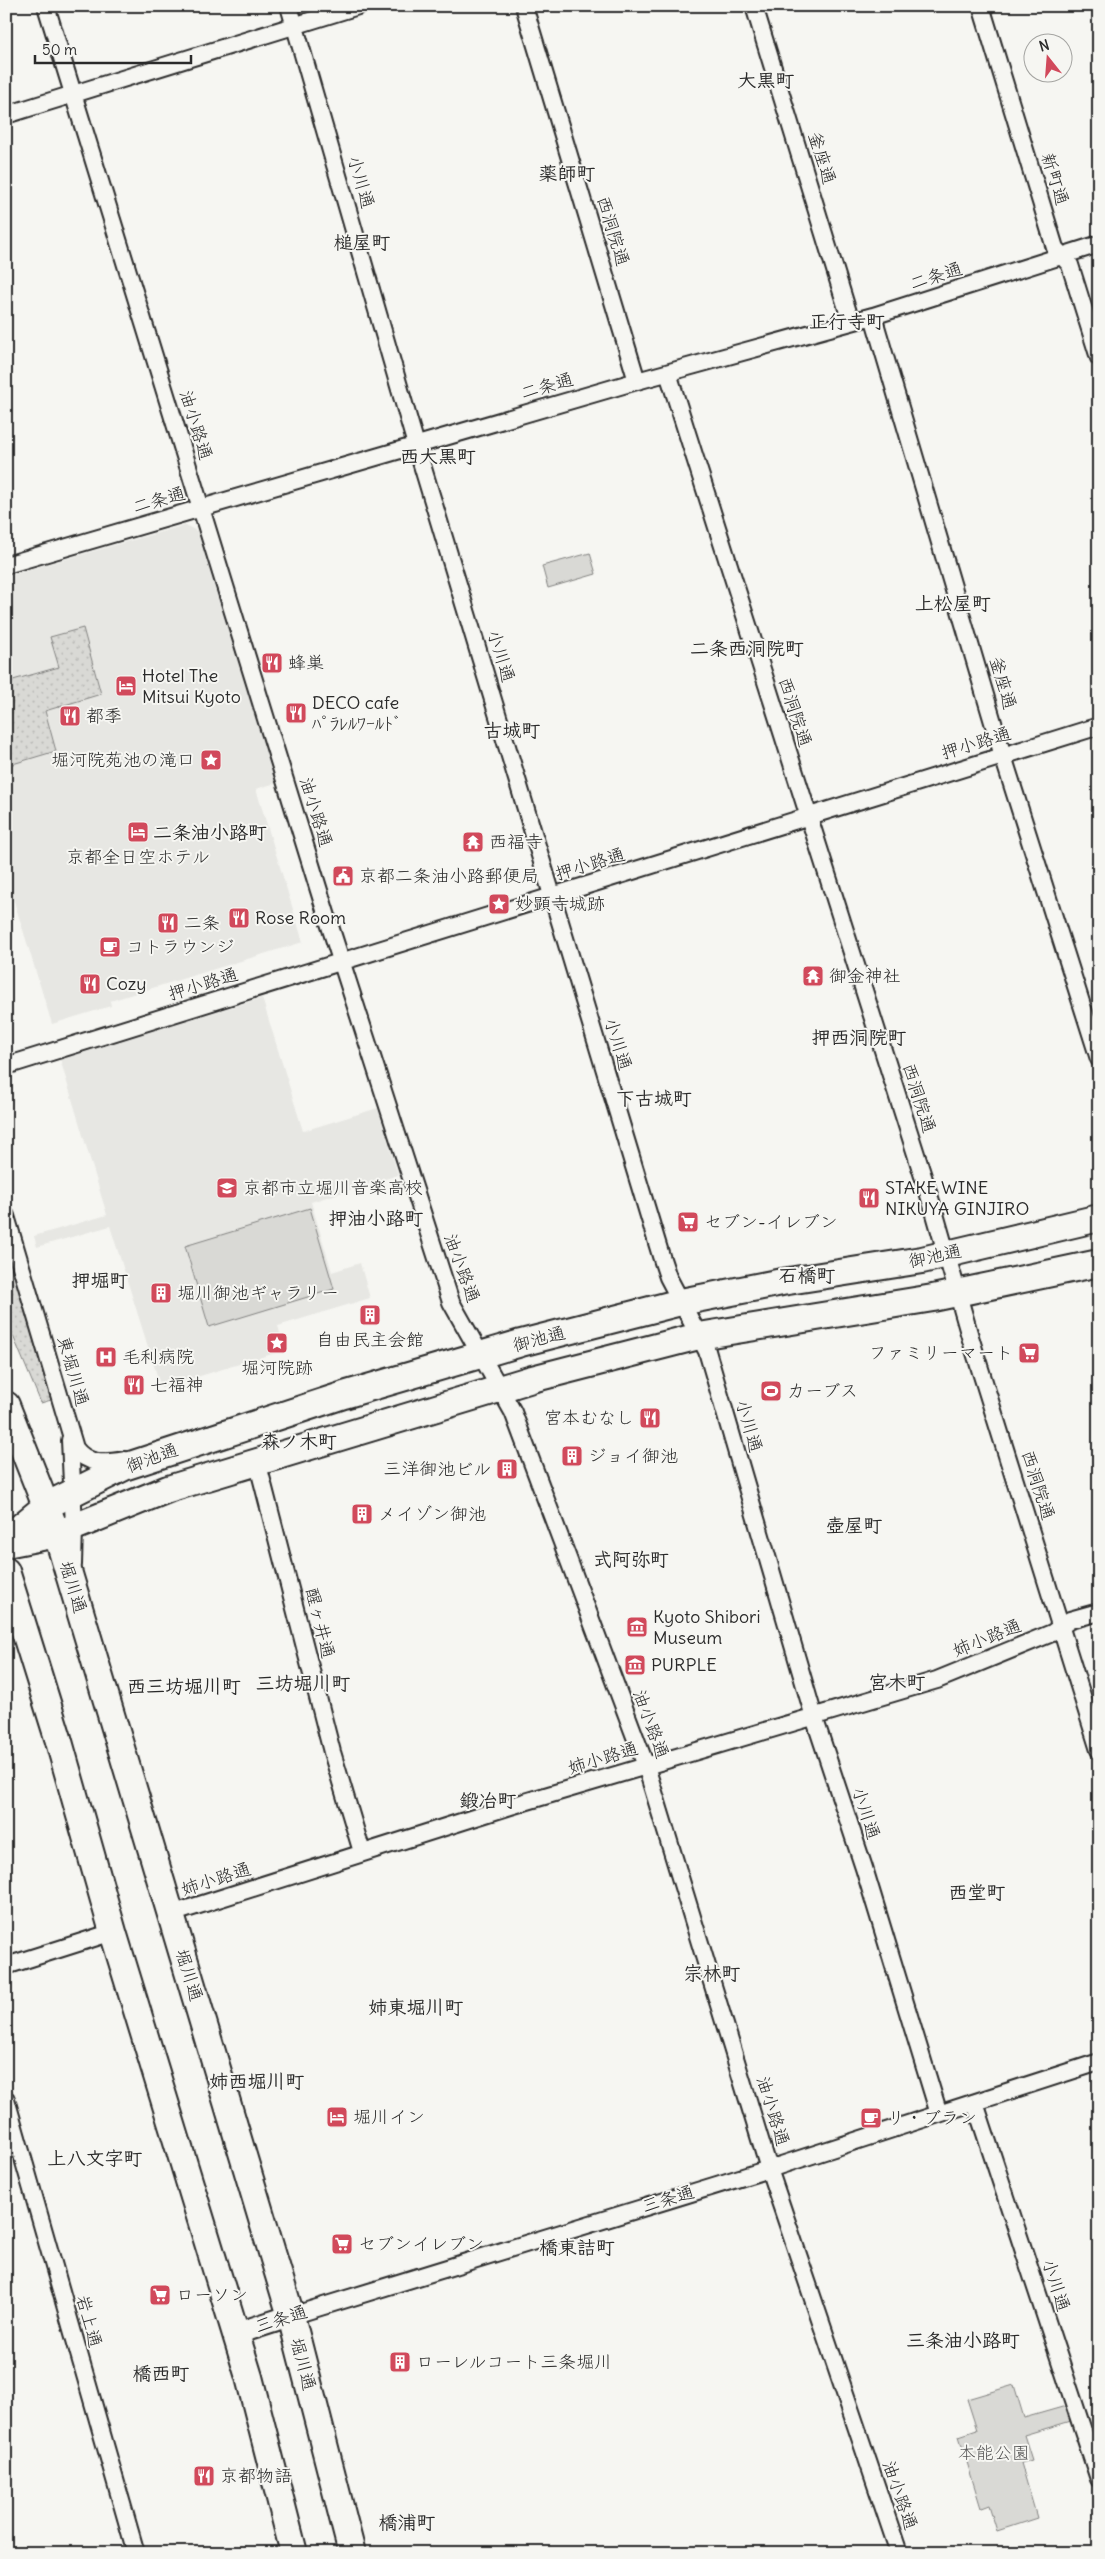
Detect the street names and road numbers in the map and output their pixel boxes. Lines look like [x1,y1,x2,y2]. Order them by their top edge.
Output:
street label: 釜座通 [804,129,841,187]
street label: 新町通 [1037,150,1074,208]
street label: 小川通 [343,153,380,211]
street label: 西洞院通 [592,193,635,269]
street label: 二条通 [907,256,965,295]
street label: 二条通 [518,367,576,404]
street label: 油小路通 [175,387,218,463]
street label: 二条通 [130,481,188,518]
street label: 小川通 [483,627,520,685]
street label: 釜座通 [985,654,1022,712]
street label: 西洞院通 [773,674,818,750]
street label: 押小路通 [938,721,1014,764]
street label: 油小路通 [295,774,338,850]
street label: 押小路通 [552,842,628,885]
street label: 押小路通 [165,962,241,1005]
street label: 小川通 [600,1015,637,1073]
street label: 西洞院通 [897,1060,942,1136]
street label: 油小路通 [439,1230,486,1306]
street label: 御池通 [906,1239,964,1272]
street label: 御池通 [510,1320,568,1357]
street label: 東堀川通 [53,1333,94,1409]
street label: 小川通 [731,1397,768,1455]
street label: 御池通 [123,1437,181,1478]
street label: 西洞院通 [1016,1447,1061,1523]
street label: 堀川通 [55,1558,92,1616]
street label: 醒ヶ井通 [301,1585,340,1661]
street label: 姉小路通 [949,1613,1024,1662]
street label: 油小路通 [628,1686,675,1762]
street label: 姉小路通 [565,1736,641,1779]
street label: 小川通 [847,1784,886,1842]
street label: 姉小路通 [178,1856,254,1901]
street label: 堀川通 [171,1946,208,2004]
street label: 油小路通 [752,2073,795,2149]
street label: 三条通 [639,2180,697,2217]
street label: 小川通 [1037,2256,1076,2314]
street label: 岩上通 [71,2292,108,2350]
street label: 三条通 [252,2299,310,2338]
street label: 堀川通 [285,2335,322,2393]
street label: 油小路通 [878,2457,923,2533]

